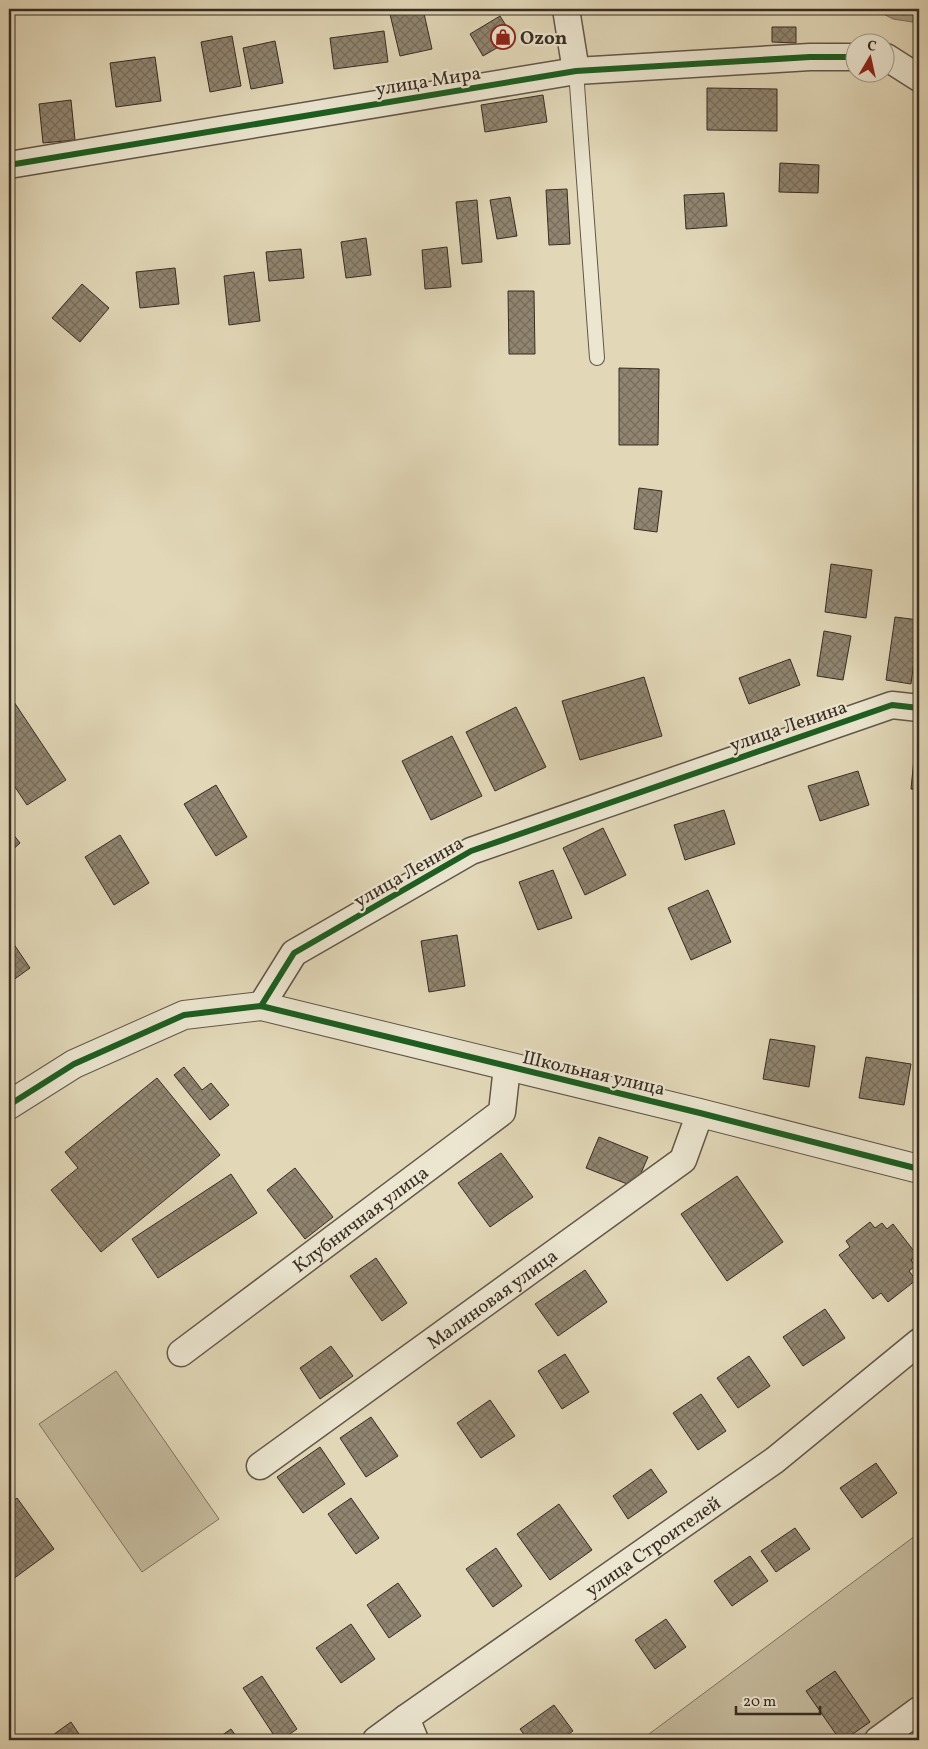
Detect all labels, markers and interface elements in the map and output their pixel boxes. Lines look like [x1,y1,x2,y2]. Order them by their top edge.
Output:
shop icon: Ozon [490,24,516,50]
place label: Ozon [520,26,567,52]
north arrow [846,32,896,82]
text: С [866,37,878,57]
street label: улица Мира [374,61,483,103]
street label: улица Ленина [726,695,851,759]
street label: улица Ленина [349,831,469,915]
street label: Школьная улица [520,1045,668,1103]
street label: Клубничная улица [288,1161,435,1280]
street label: Малиновая улица [422,1244,564,1356]
street label: улица Строителей [581,1491,727,1604]
scale bar [736,1684,819,1716]
text: 20 m [743,1692,776,1713]

